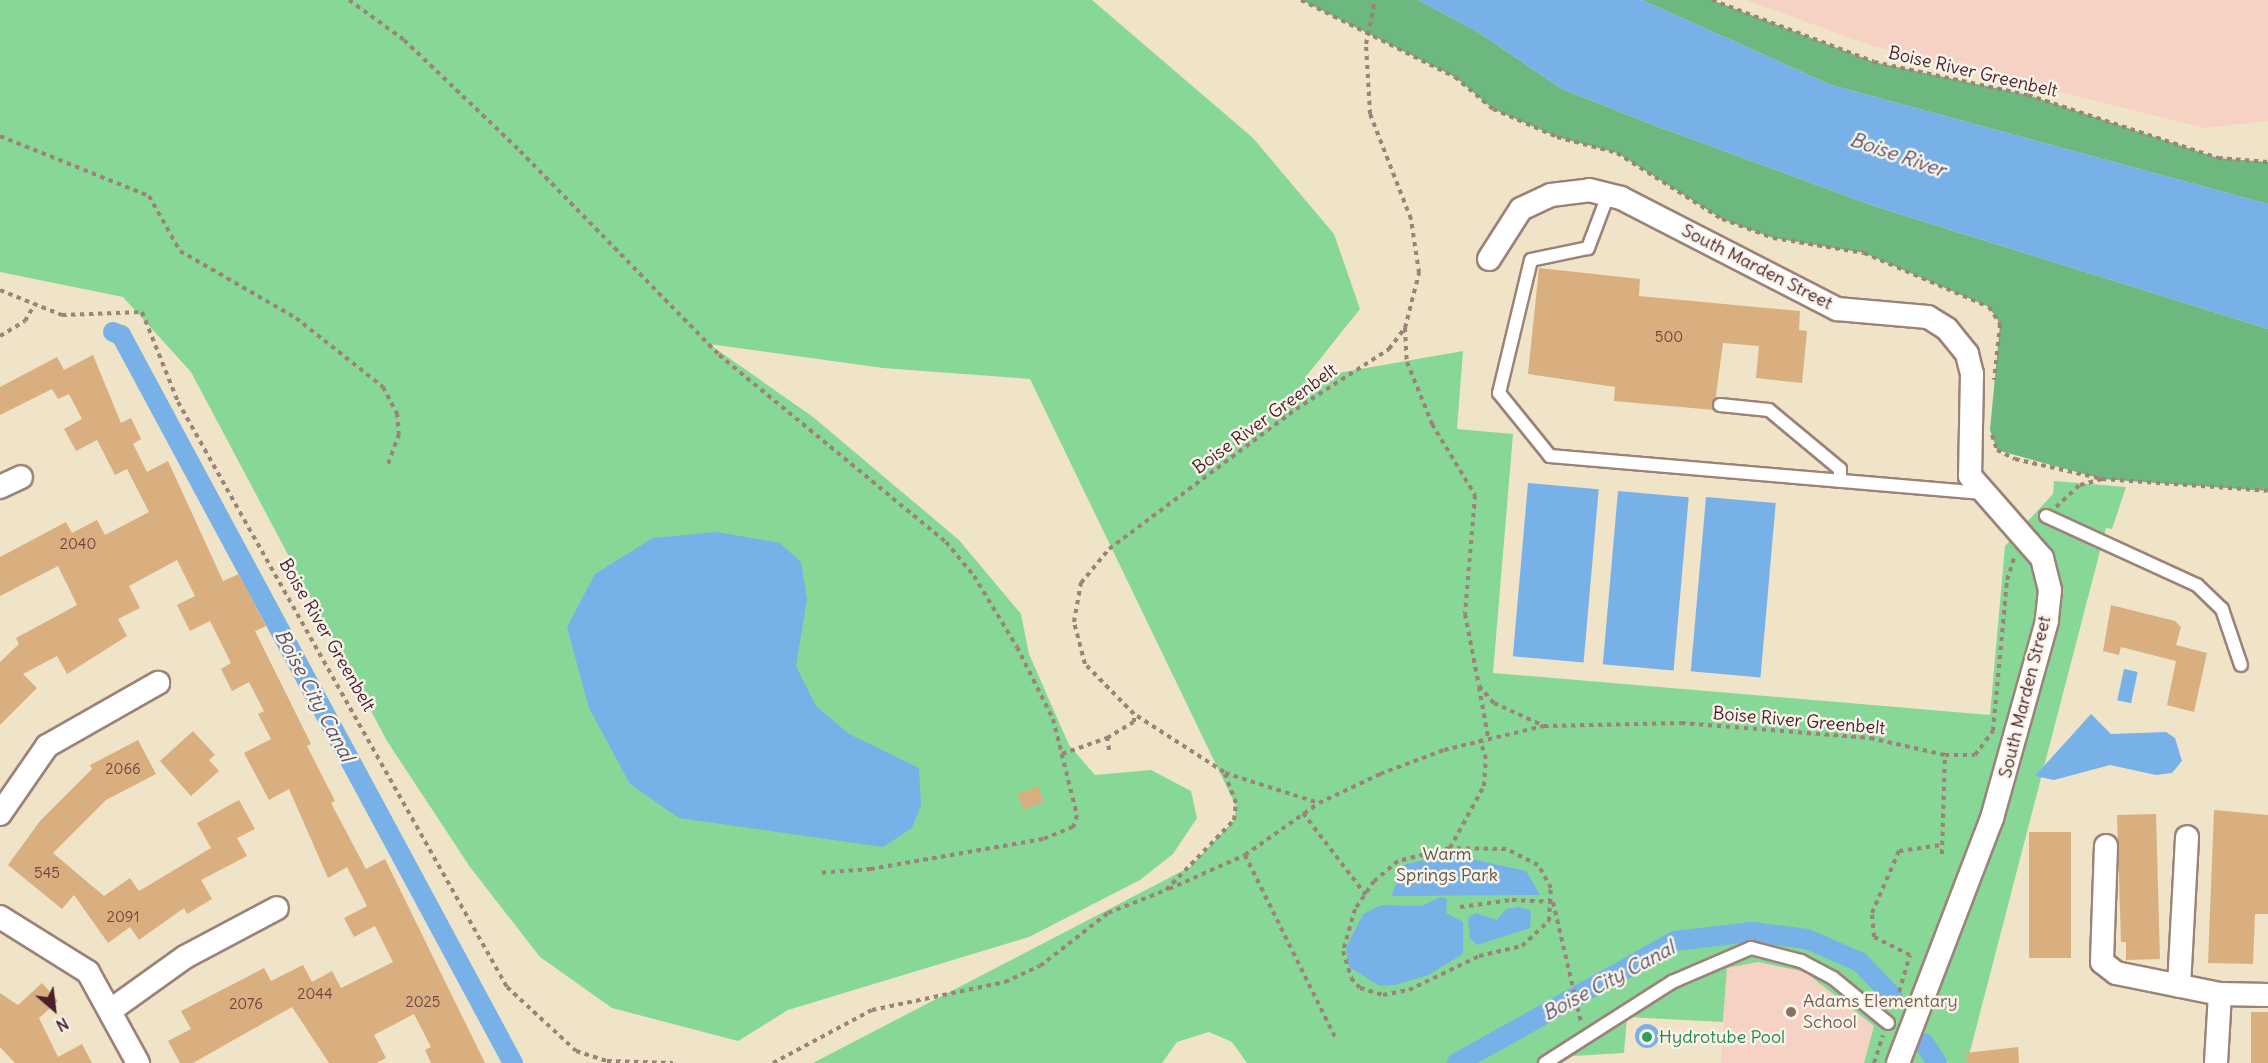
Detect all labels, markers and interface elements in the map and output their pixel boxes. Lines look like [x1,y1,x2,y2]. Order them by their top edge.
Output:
street label: Boise River Greenbelt [1886,42,2060,102]
water label: Boise River [1847,126,1949,182]
street label: South Marden Street [1678,220,1836,314]
house number: 500 [1655,328,1683,346]
street label: Boise River Greenbelt [1189,359,1341,479]
house number: 2040 [60,535,96,553]
street label: Boise River Greenbelt [274,555,380,715]
street label: South Marden Street [1994,614,2056,780]
water label: Boise City Canal [270,625,360,765]
street label: Boise River Greenbelt [1712,703,1886,739]
house number: 2066 [105,760,141,778]
park label: Warm Springs Park [1396,844,1498,886]
house number: 545 [34,864,60,882]
house number: 2091 [107,908,139,926]
water label: Boise City Canal [1538,935,1678,1025]
north arrow [24,979,84,1039]
house number: 2044 [297,985,333,1003]
place label: Adams Elementary School [1803,991,1958,1034]
house number: 2025 [406,993,440,1011]
house number: 2076 [229,995,263,1013]
marker: Adams Elementary School [1784,1005,1798,1019]
text: N [53,1013,72,1036]
place label: Hydrotube Pool [1659,1026,1785,1048]
marker: Hydrotube Pool [1640,1030,1654,1044]

